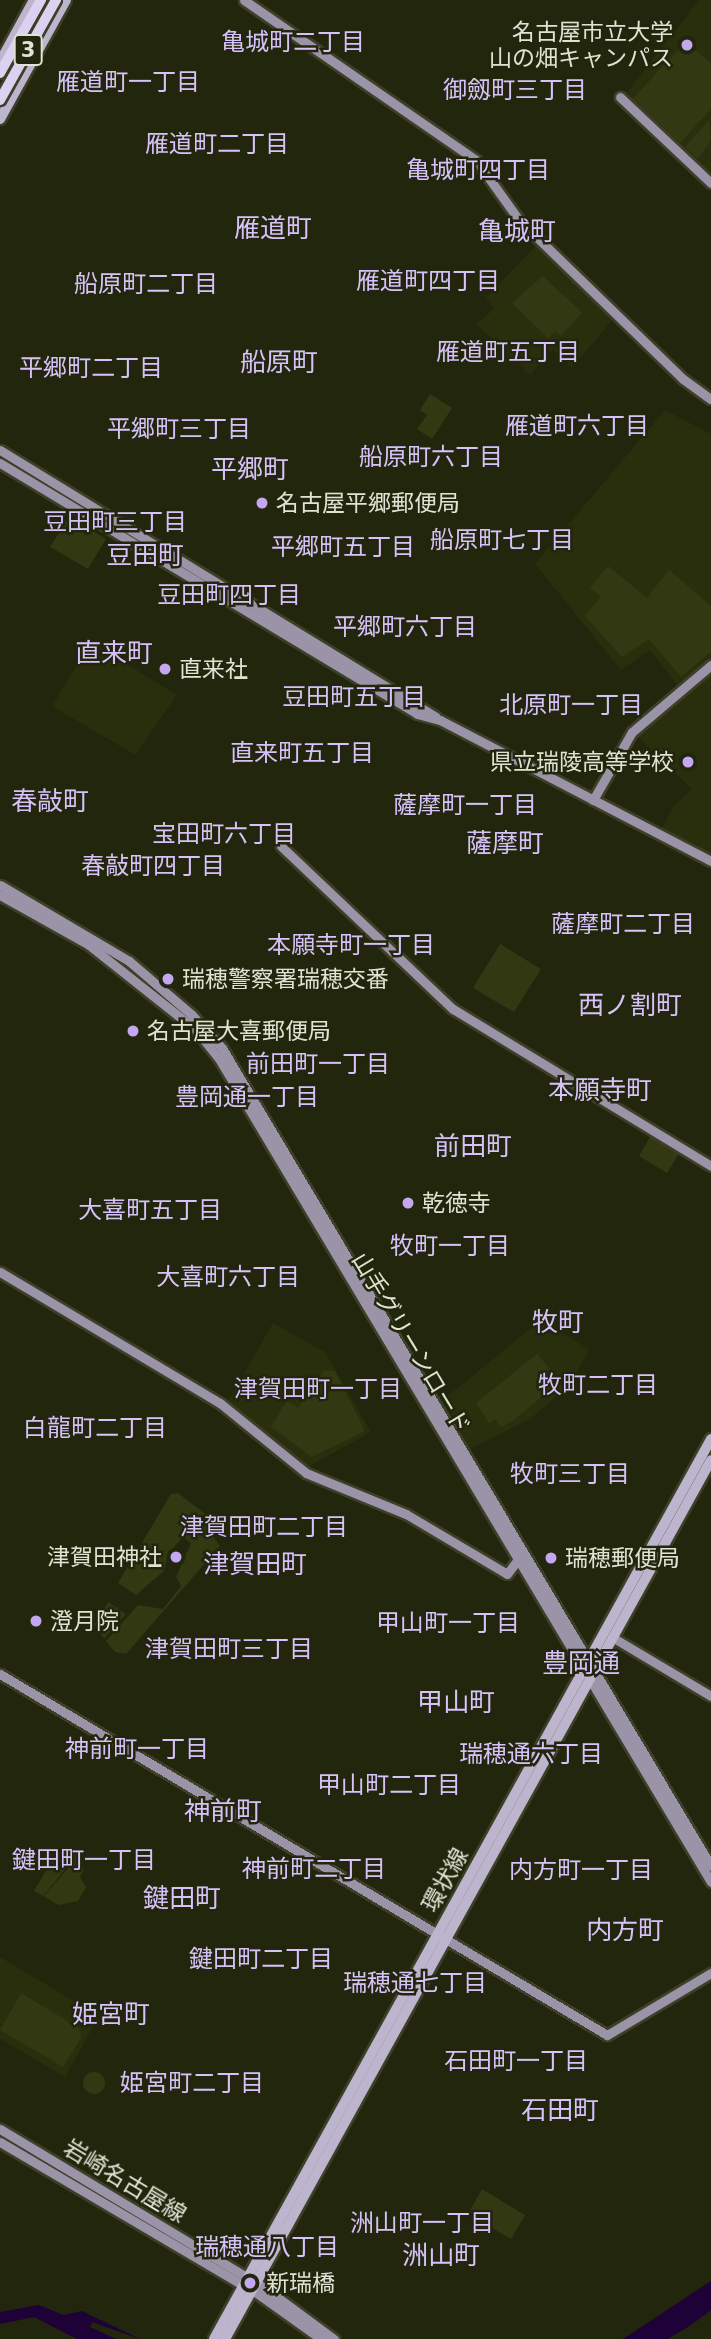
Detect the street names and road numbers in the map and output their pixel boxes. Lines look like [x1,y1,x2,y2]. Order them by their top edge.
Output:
road number: 3 [12,32,44,68]
street label: 山手グリーンロード [346,1247,476,1439]
street label: 環状線 [416,1843,474,1917]
street label: 岩崎名古屋線 [59,2134,191,2228]

